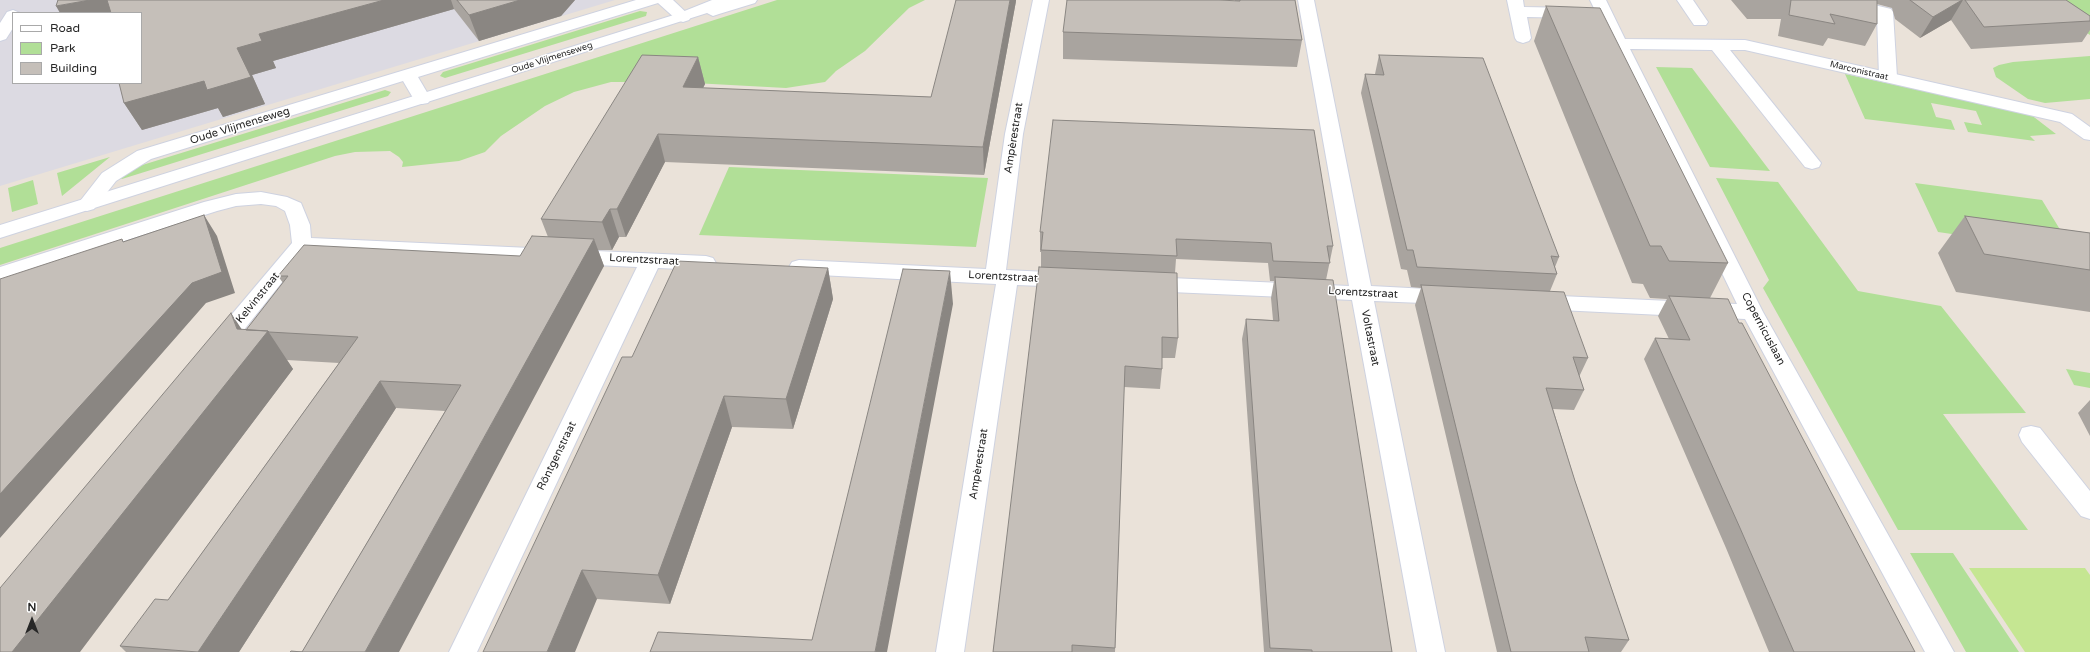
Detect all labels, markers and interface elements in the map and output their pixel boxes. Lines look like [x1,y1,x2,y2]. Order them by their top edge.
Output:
legend [12,12,142,84]
text: Road [50,21,80,35]
street label: Oude Vlijmenseweg [510,40,594,76]
text: Park [50,41,76,55]
street label: Marconistraat [1829,59,1889,83]
text: Building [50,61,97,75]
street label: Ampèrestraat [1002,102,1026,174]
street label: Oude Vlijmenseweg [189,105,291,147]
street label: Lorentzstraat [609,252,679,268]
street label: Lorentzstraat [968,269,1038,285]
street label: Kelvinstraat [233,270,283,326]
street label: Lorentzstraat [1328,285,1398,301]
street label: Copernicuslaan [1738,290,1788,368]
street label: Voltastraat [1358,309,1382,367]
street label: Röntgenstraat [535,419,579,493]
street label: Ampèrestraat [967,428,991,500]
north arrow [12,600,52,640]
text: N [28,601,36,614]

